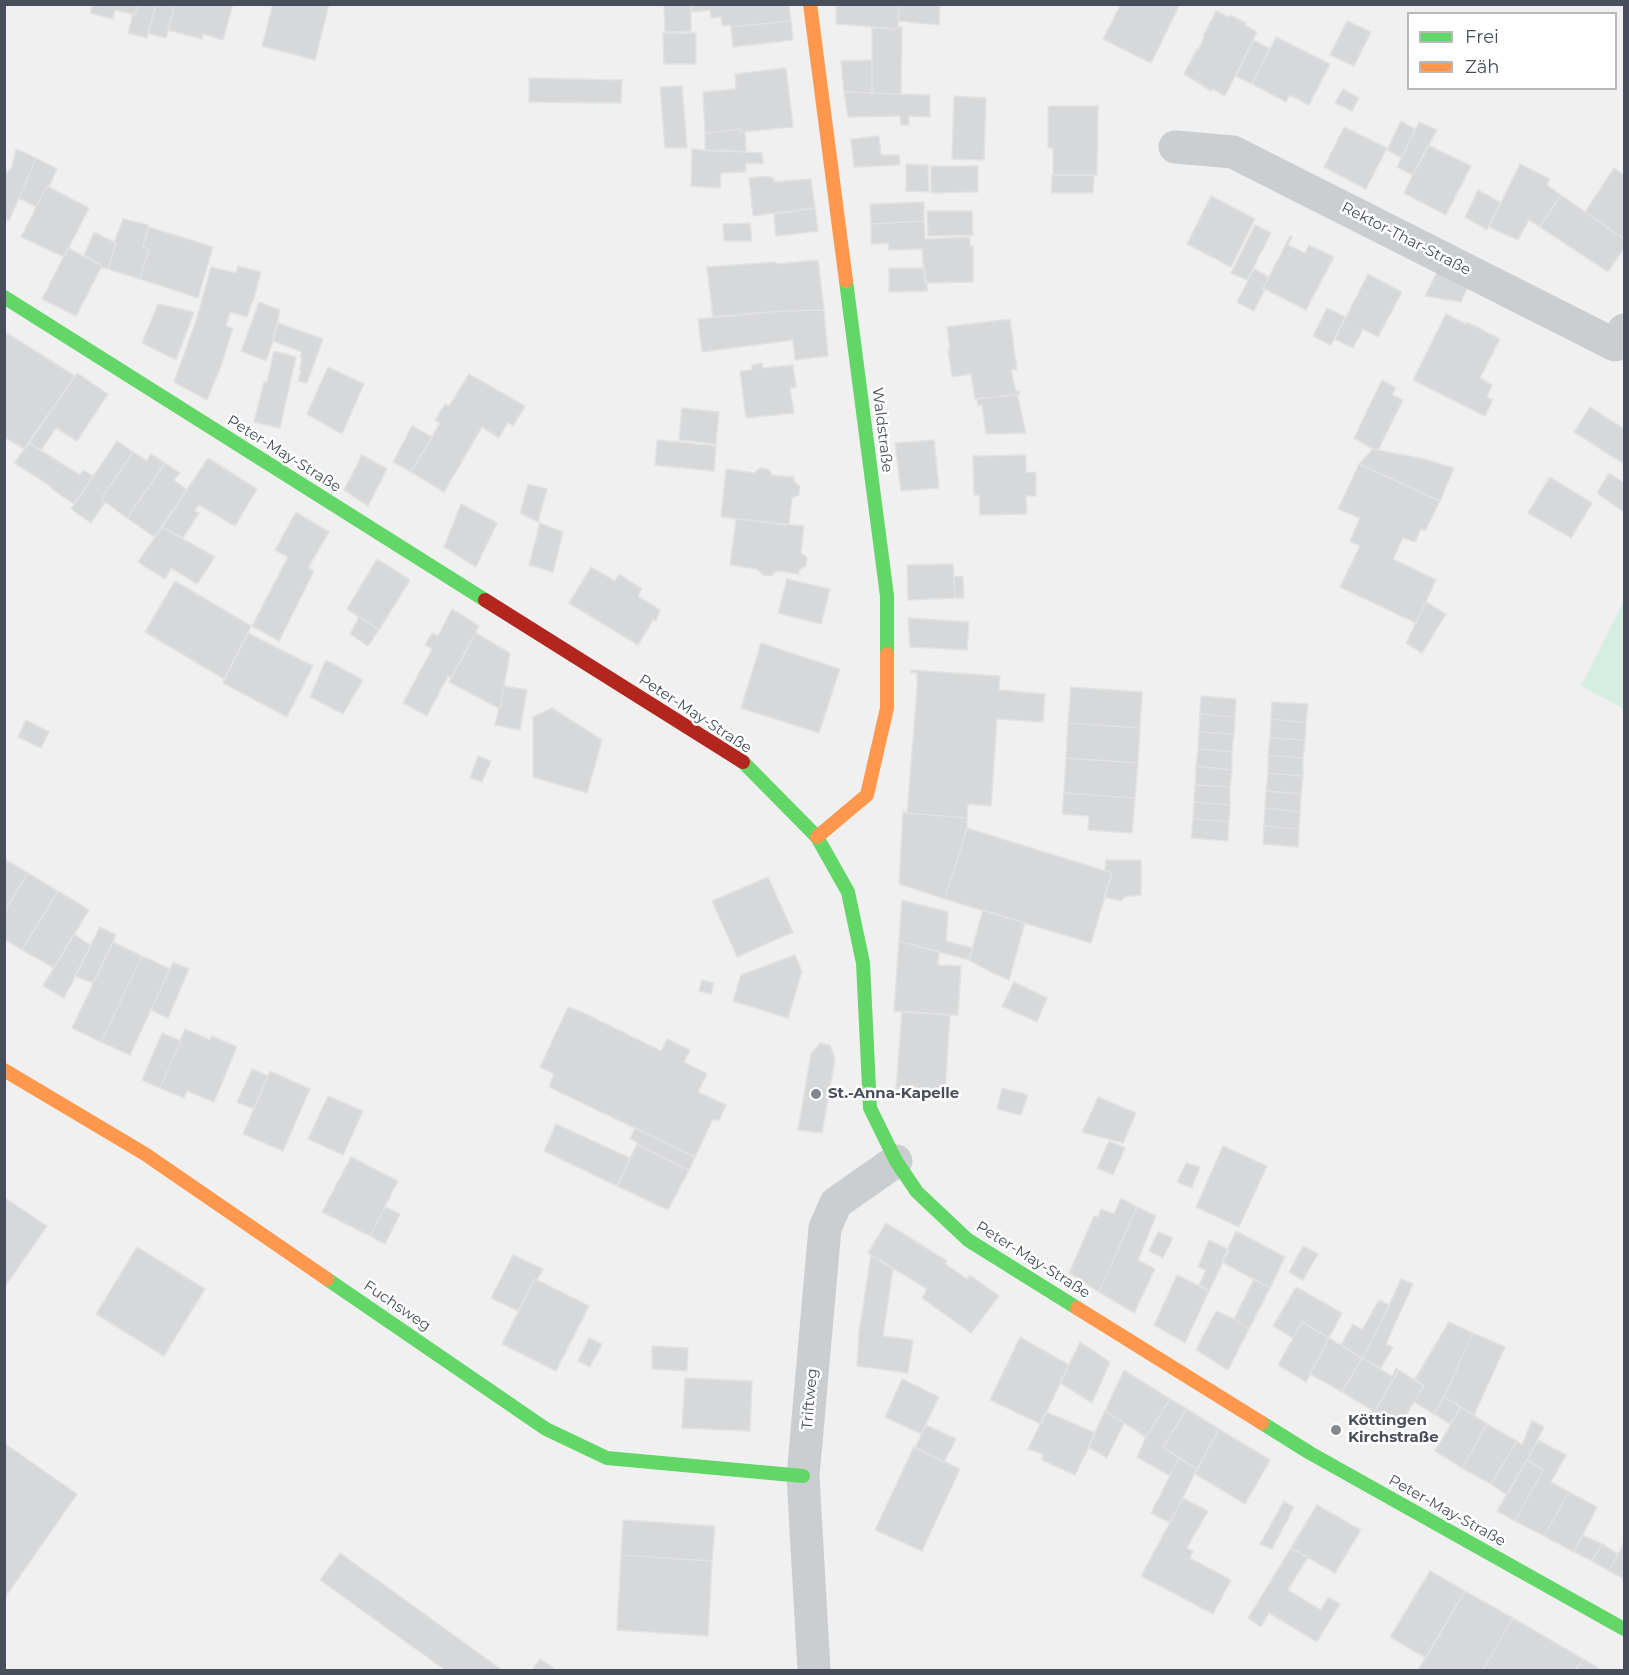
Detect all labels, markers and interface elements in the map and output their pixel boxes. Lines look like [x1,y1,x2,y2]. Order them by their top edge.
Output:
legend [1407,12,1617,90]
text: Frei [1465,26,1499,48]
text: Zäh [1465,56,1500,78]
street label: Rektor-Thar-Straße [1338,199,1474,279]
street label: Waldstraße [868,386,896,474]
street label: Peter-May-Straße [224,412,344,496]
street label: Peter-May-Straße [635,671,755,757]
place label: St.-Anna-Kapelle [828,1085,959,1103]
marker: St.-Anna-Kapelle [809,1087,823,1101]
street label: Peter-May-Straße [973,1218,1093,1302]
street label: Fuchsweg [360,1277,434,1335]
street label: Triftweg [798,1368,822,1430]
place label: Köttingen Kirchstraße [1348,1412,1439,1447]
marker: Köttingen Kirchstraße [1329,1423,1343,1437]
street label: Peter-May-Straße [1385,1471,1509,1551]

